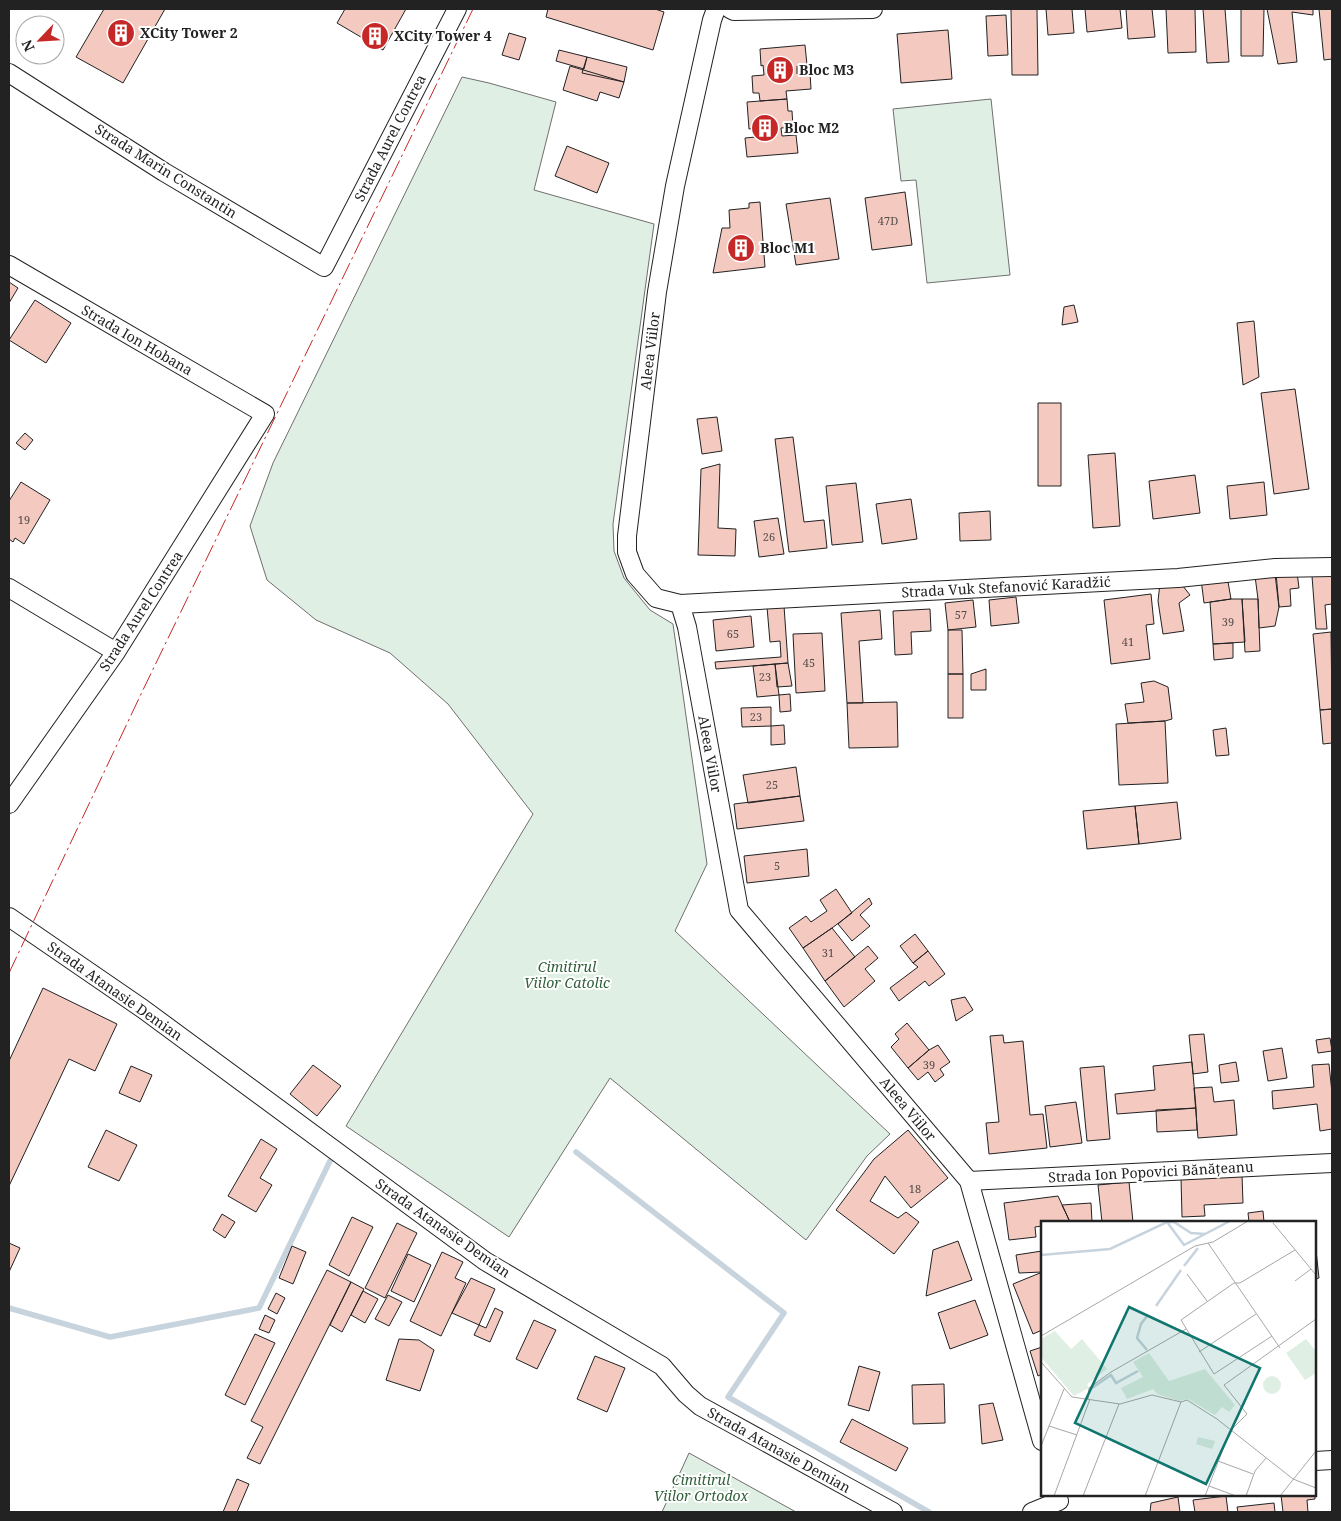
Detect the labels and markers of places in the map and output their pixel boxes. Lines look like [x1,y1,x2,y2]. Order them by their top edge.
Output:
building icon: XCity Tower 2 [106,18,136,48]
building icon: XCity Tower 4 [360,21,390,51]
place label: XCity Tower 2 [140,23,238,42]
place label: XCity Tower 4 [394,26,492,45]
building icon: Bloc M3 [765,55,795,85]
place label: Bloc M3 [799,60,854,79]
building icon: Bloc M2 [750,113,780,143]
place label: Bloc M2 [784,118,839,137]
building icon: Bloc M1 [726,233,756,263]
place label: Bloc M1 [760,238,815,257]

